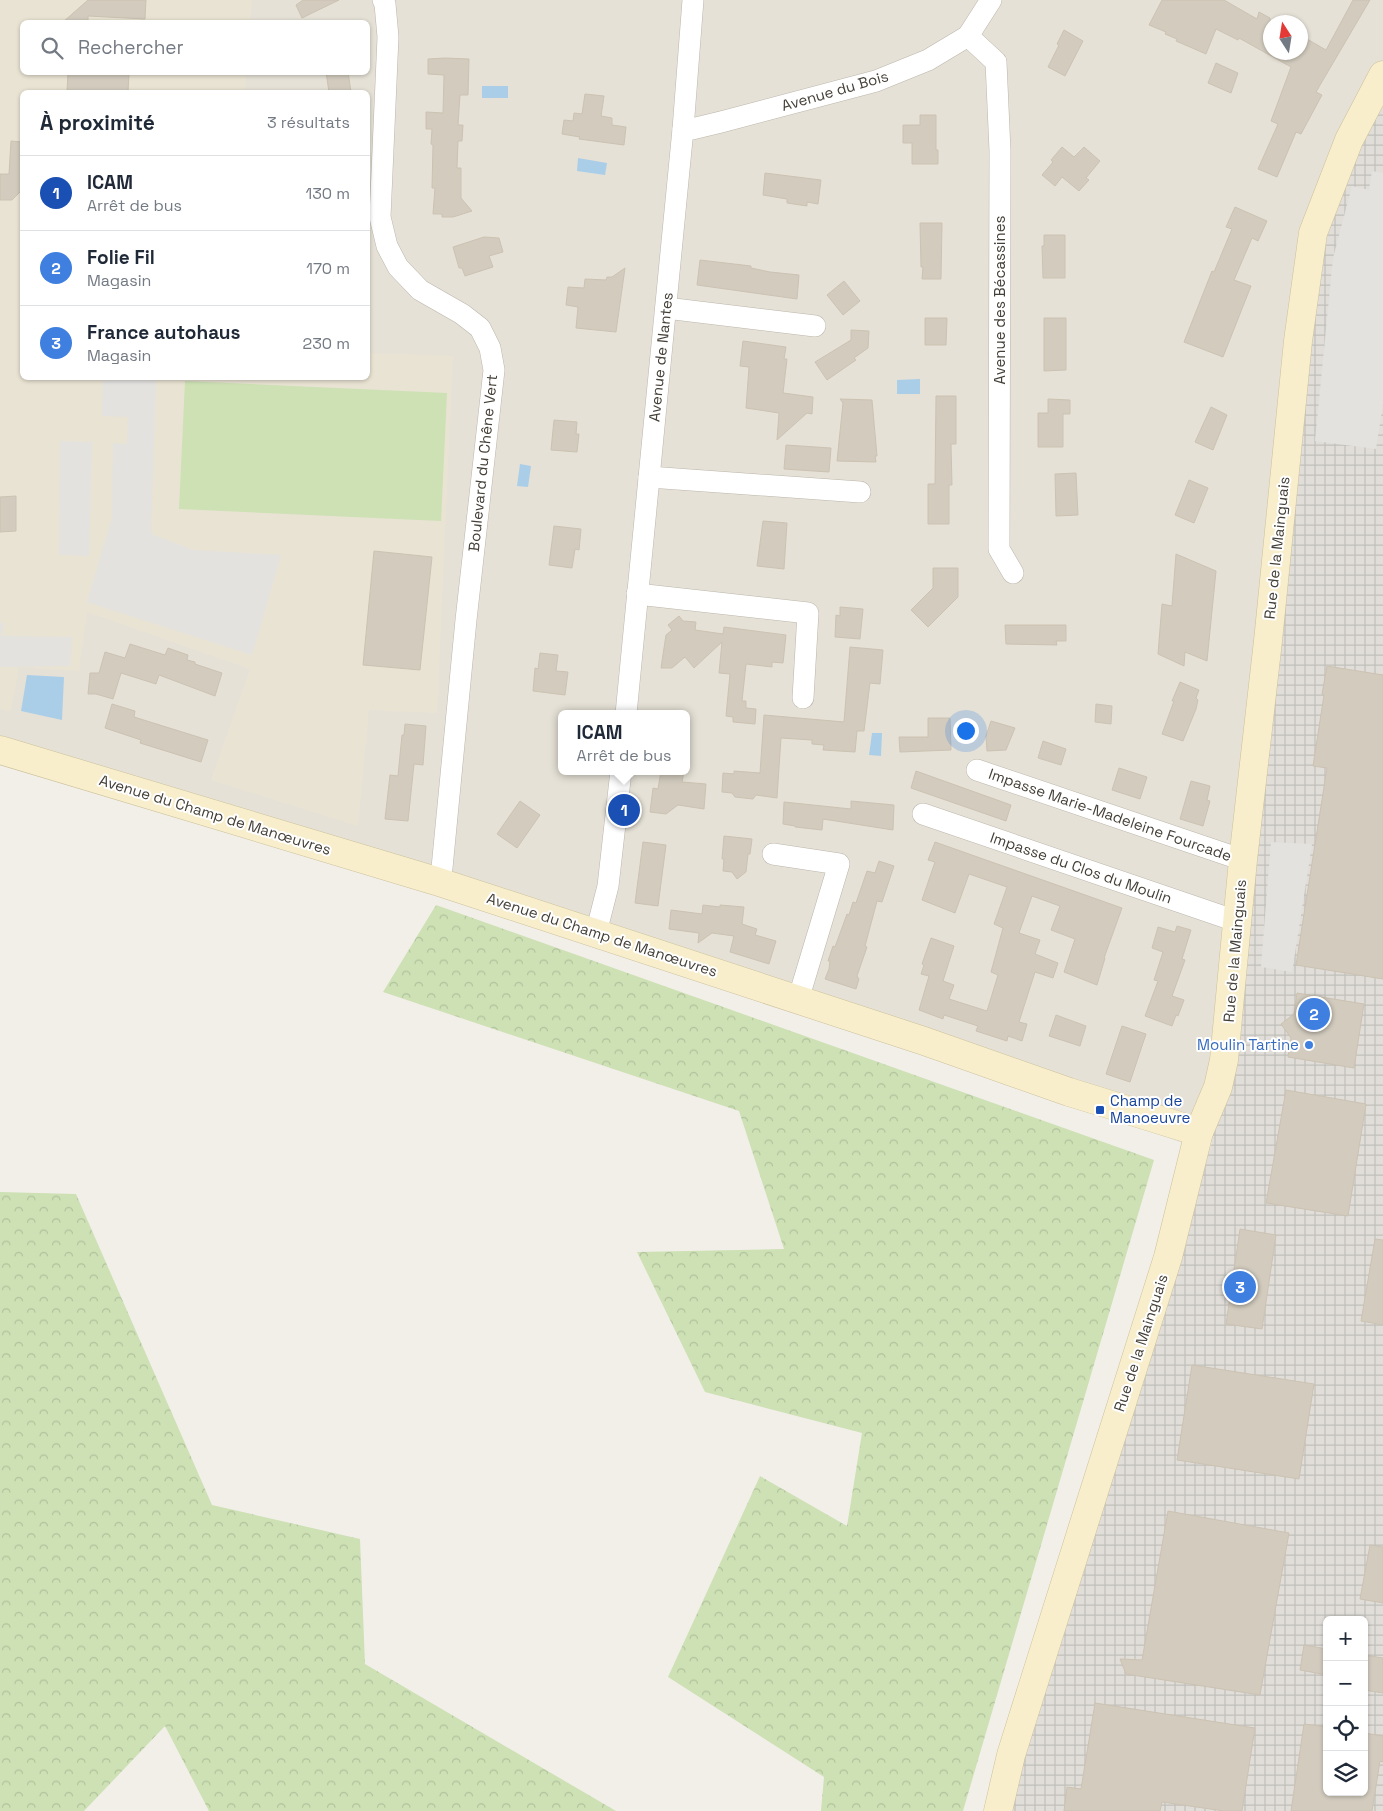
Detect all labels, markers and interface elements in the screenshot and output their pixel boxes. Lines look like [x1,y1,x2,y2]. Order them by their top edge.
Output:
north arrow [1263,15,1308,60]
search box [20,20,370,75]
icon: search [38,34,66,62]
text: Rechercher [78,35,184,60]
street label: Avenue du Bois [779,66,891,115]
text: À proximité [40,109,155,136]
text: 3 résultats [267,112,350,133]
text: ICAM [87,170,133,195]
text: 1 [52,183,60,204]
text: 130 m [306,183,350,204]
text: Arrêt de bus [87,195,182,216]
street label: Avenue des Bécassines [990,215,1009,384]
text: Folie Fil [87,245,155,270]
text: 2 [51,258,61,279]
text: 170 m [306,258,350,279]
text: Magasin [87,270,151,291]
street label: Avenue de Nantes [644,291,677,423]
text: France autohaus [87,320,241,345]
text: 3 [51,333,61,354]
text: 230 m [303,333,350,354]
text: Magasin [87,345,151,366]
street label: Boulevard du Chêne Vert [464,373,501,553]
street label: Rue de la Mainguais [1260,476,1293,620]
popup [558,710,690,775]
your location [953,718,979,744]
text: ICAM [577,720,622,745]
text: Arrêt de bus [577,745,671,766]
street label: Impasse Marie-Madeleine Fourcade [986,764,1234,865]
street label: Avenue du Champ de Manœuvres [97,770,333,859]
pin: 1 [608,791,640,829]
street label: Impasse du Clos du Moulin [988,827,1175,908]
street label: Rue de la Mainguais [1219,879,1250,1023]
street label: Avenue du Champ de Manœuvres [484,888,720,981]
pin: 2 [1298,995,1330,1033]
place label: Moulin Tartine [1197,1035,1299,1054]
marker: Moulin Tartine [1303,1039,1315,1051]
place label: Champ de Manoeuvre [1110,1091,1191,1127]
marker: Champ de Manoeuvre [1094,1104,1106,1116]
pin: 3 [1224,1268,1256,1306]
street label: Rue de la Mainguais [1109,1272,1172,1414]
map controls [1323,1616,1368,1796]
button: + [1323,1616,1368,1661]
button: − [1323,1661,1368,1706]
button: locate [1323,1706,1368,1751]
button: layers [1323,1751,1368,1796]

